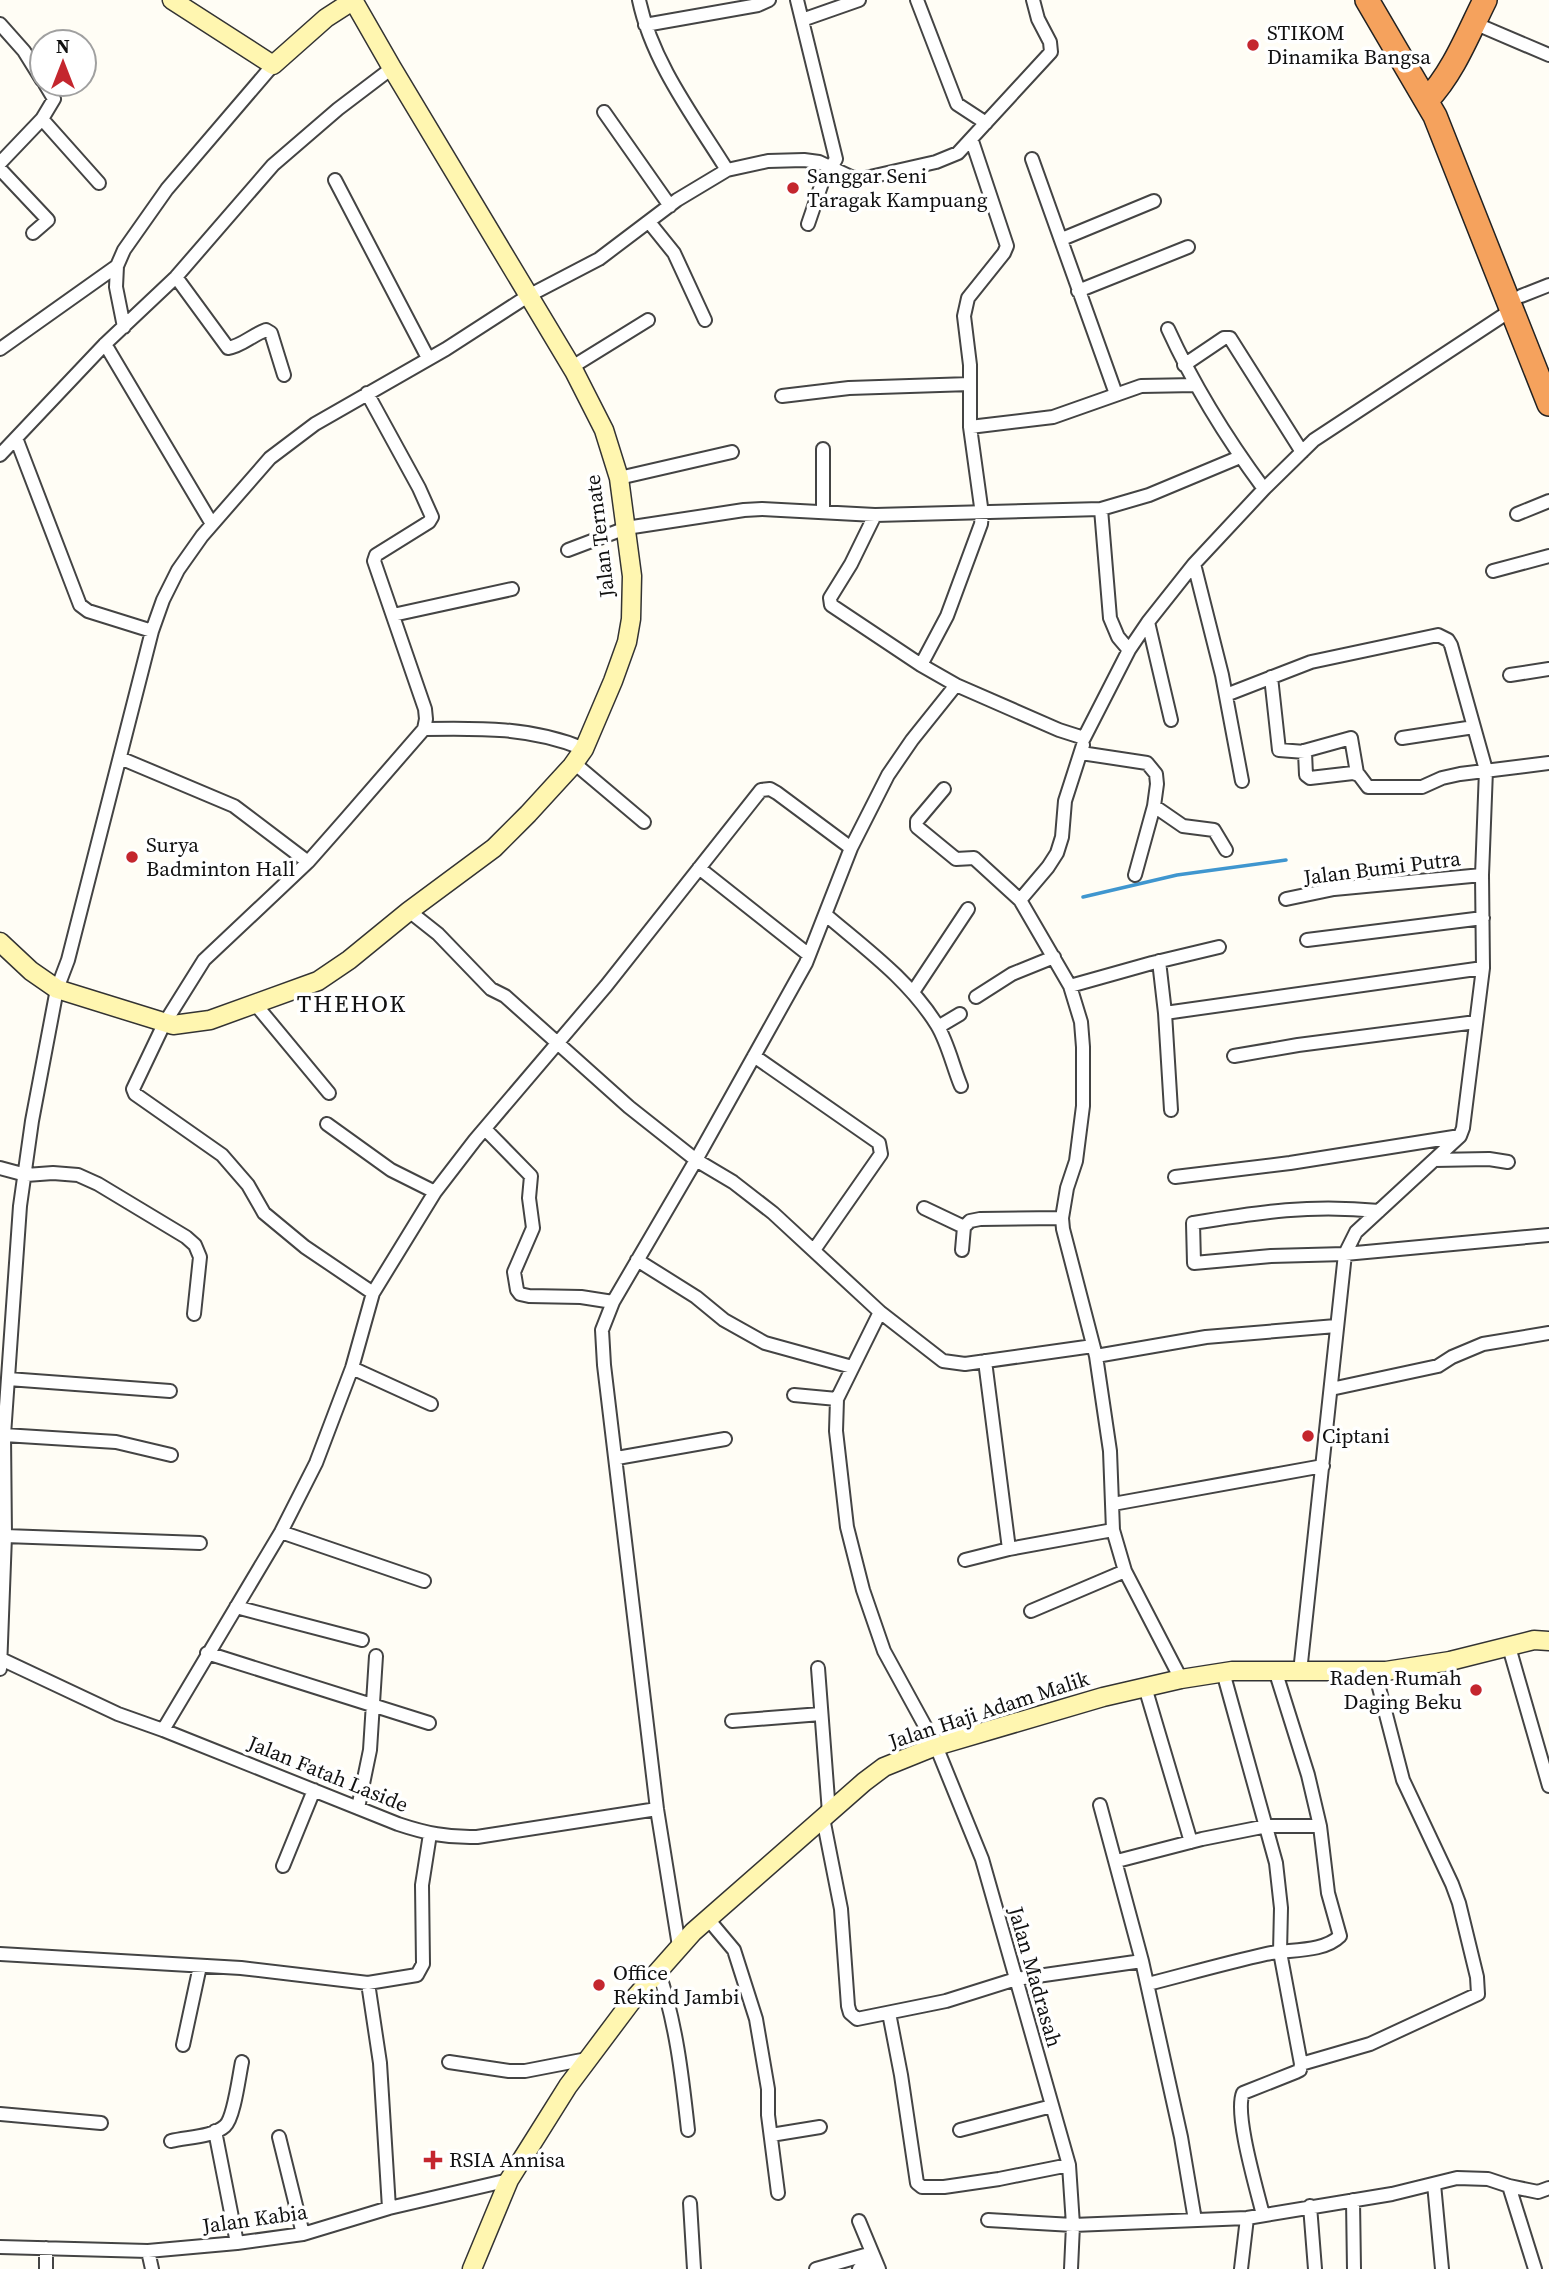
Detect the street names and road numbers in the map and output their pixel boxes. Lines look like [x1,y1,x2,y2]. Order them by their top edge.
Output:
street label: Jalan Ternate [578,473,622,600]
street label: Jalan Bumi Putra [1301,843,1462,892]
street label: Jalan Haji Adam Malik [884,1663,1093,1756]
street label: Jalan Fatah Laside [243,1728,413,1819]
street label: Jalan Madrasah [1001,1902,1069,2051]
street label: Jalan Kabia [200,2197,310,2240]

